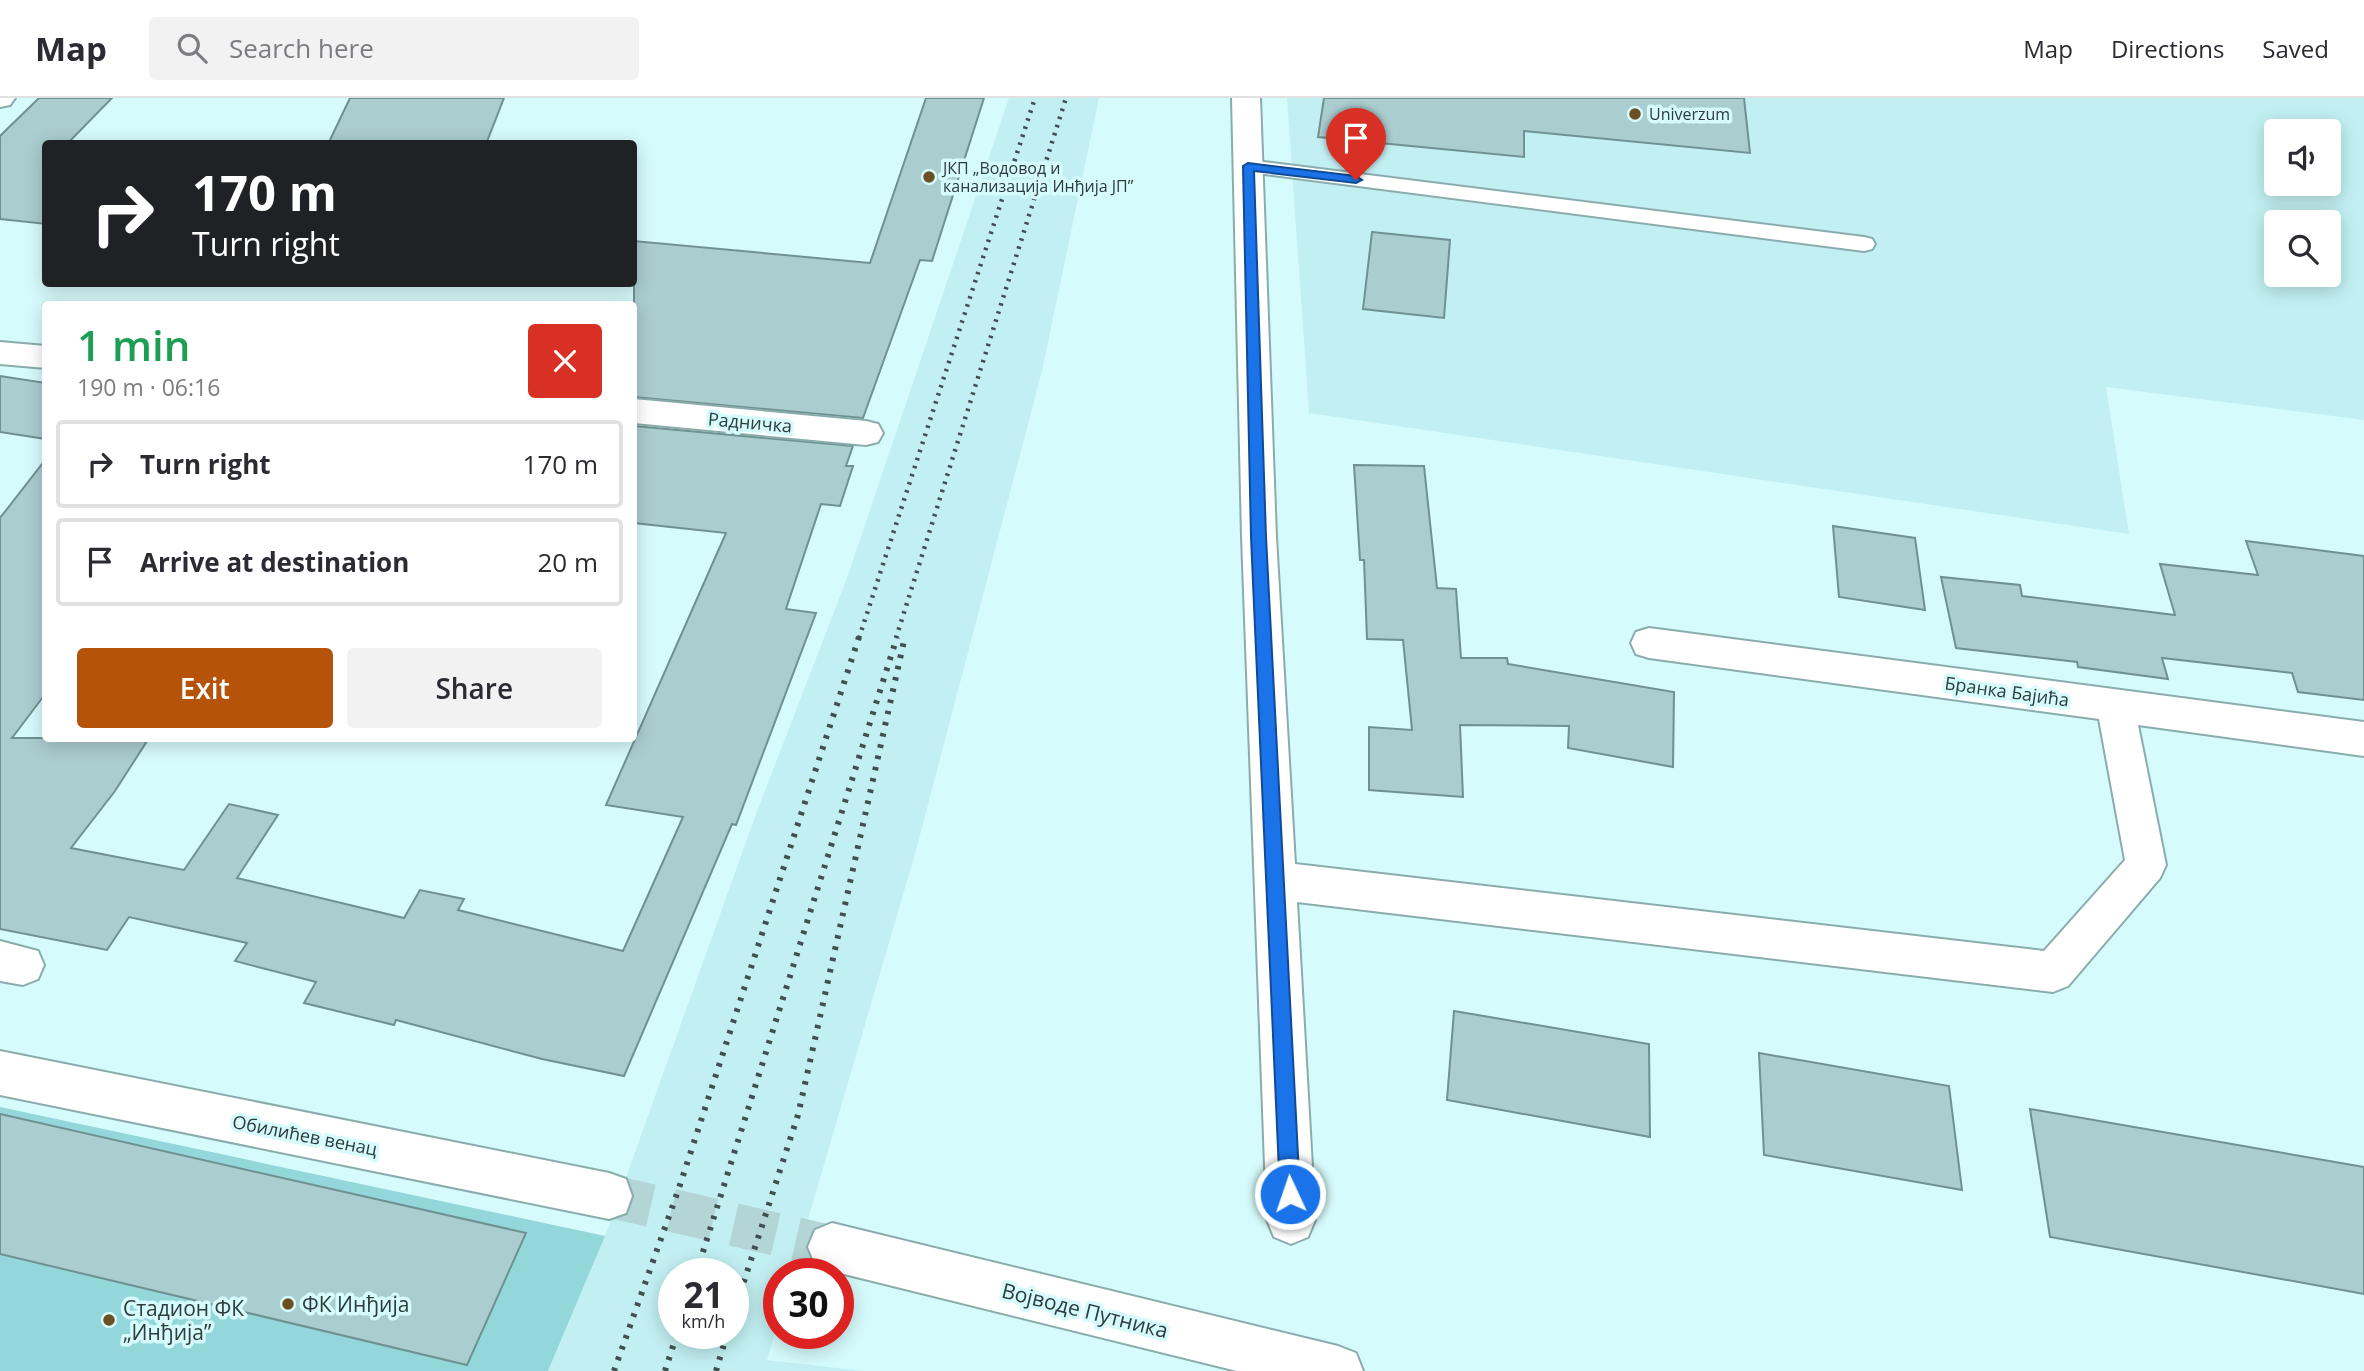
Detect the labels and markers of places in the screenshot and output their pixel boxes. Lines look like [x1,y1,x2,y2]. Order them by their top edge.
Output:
place label: Univerzum [1649,103,1730,125]
marker: Univerzum [1627,106,1643,122]
pin [1326,108,1386,180]
place label: ЈКП „Водовод и канализација Инђија ЈП” [941,157,1134,197]
marker: ЈКП „Водовод и канализација Инђија ЈП” [921,169,937,185]
place label: ФК Инђија [302,1290,409,1318]
place label: Стадион ФК „Инђија” [123,1294,244,1346]
marker: ФК Инђија [280,1296,296,1312]
marker: Стадион ФК „Инђија” [101,1312,117,1328]

